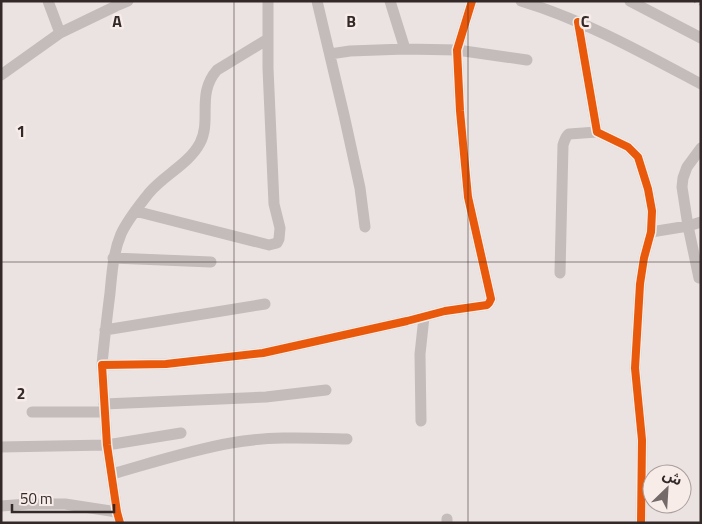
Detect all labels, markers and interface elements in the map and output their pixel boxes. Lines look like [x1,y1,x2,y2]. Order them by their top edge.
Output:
text: A [112,9,122,33]
text: B [346,9,356,33]
text: C [581,9,590,33]
text: 1 [17,119,25,143]
text: 2 [17,381,25,405]
text: ش [660,463,686,490]
north arrow [642,464,692,514]
scale bar [12,482,115,514]
text: 50 m [20,487,53,510]

